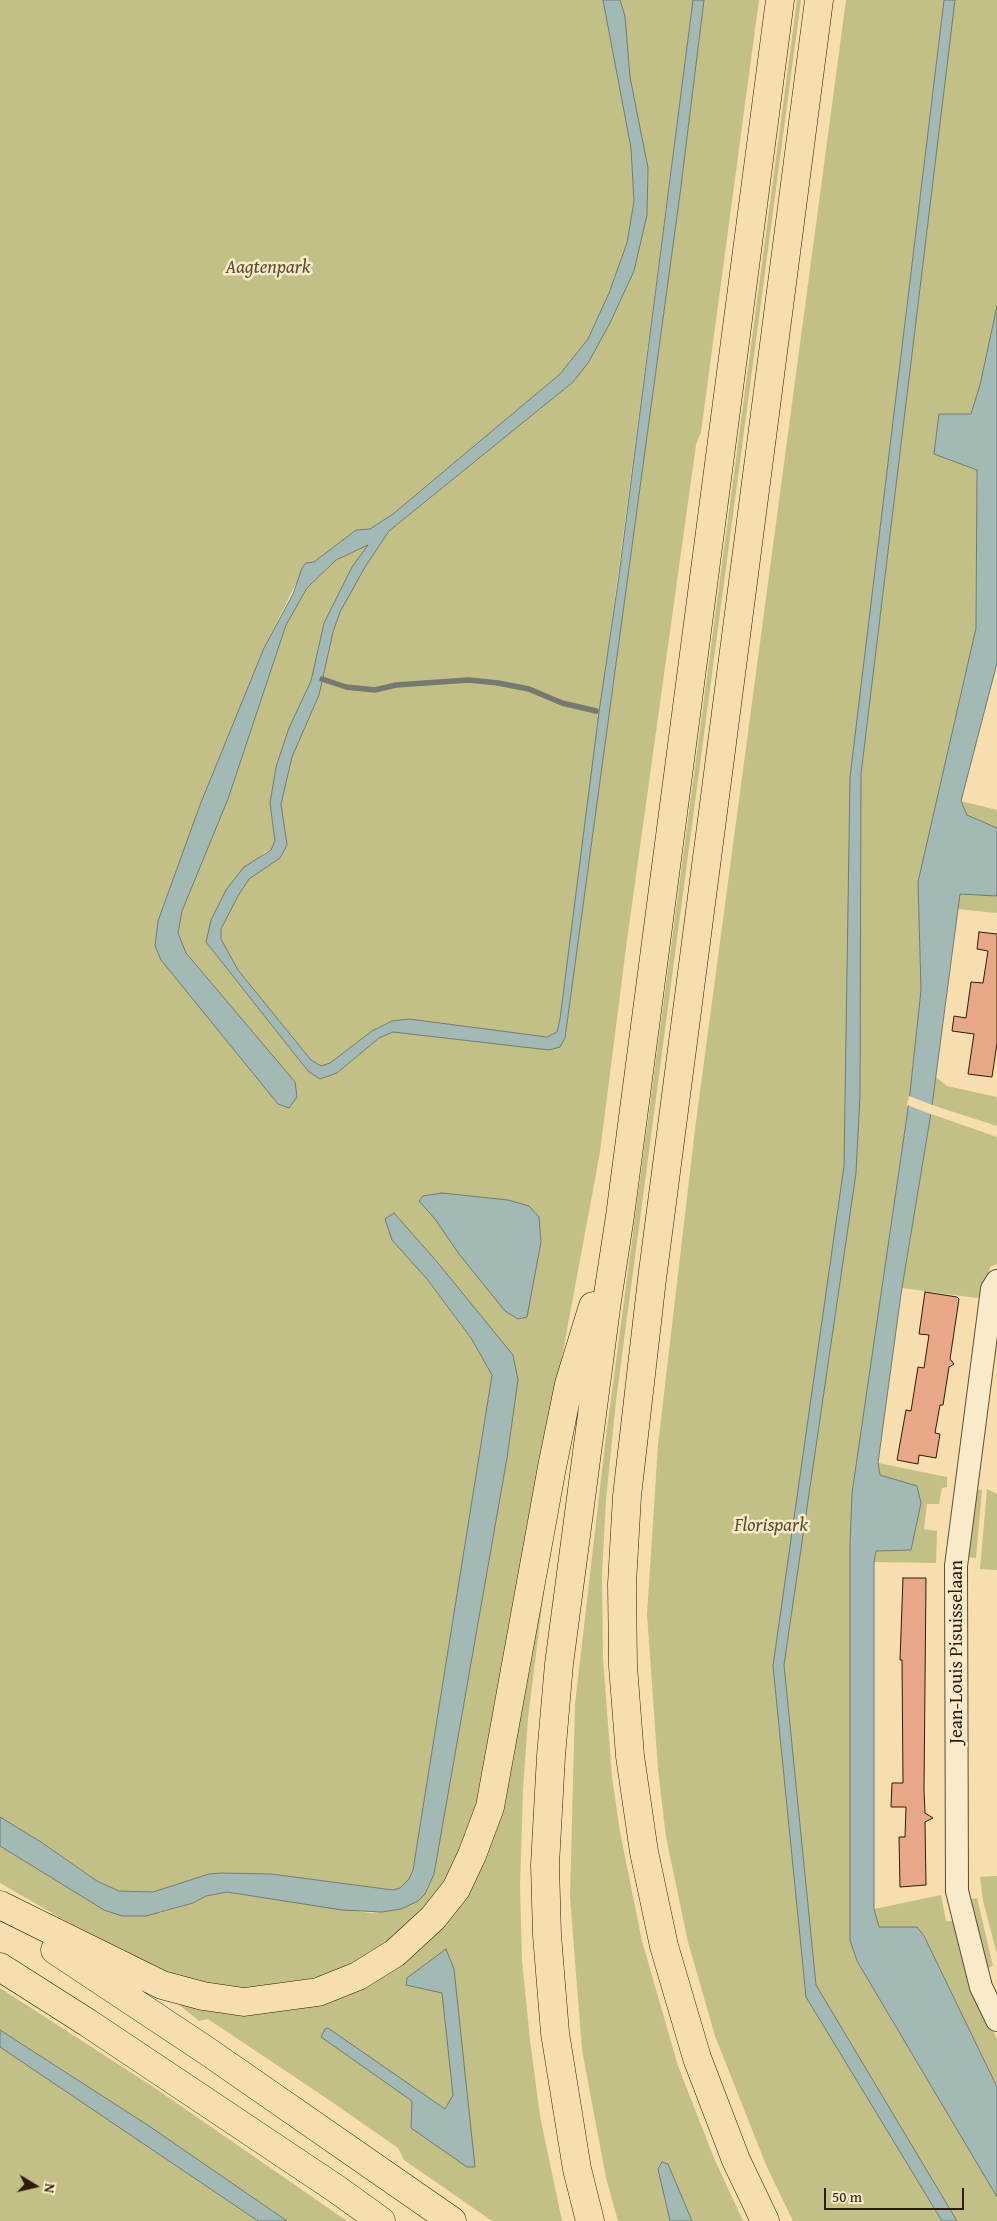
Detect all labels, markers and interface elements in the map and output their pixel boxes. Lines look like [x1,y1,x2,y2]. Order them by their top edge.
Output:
park label: Aagtenpark [225,257,311,279]
park label: Florispark [734,1515,808,1537]
street label: Jean-Louis Pisuisselaan [946,1560,968,1744]
north arrow [10,2161,60,2211]
scale bar [827,2178,967,2210]
text: N [39,2182,60,2195]
text: 50 m [832,2186,862,2207]

